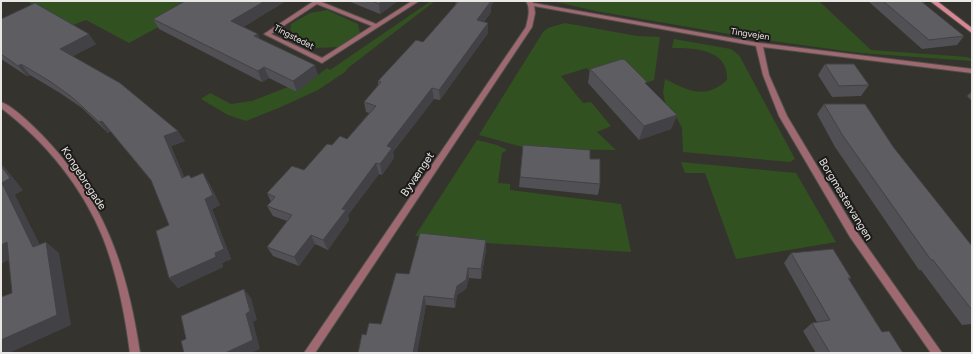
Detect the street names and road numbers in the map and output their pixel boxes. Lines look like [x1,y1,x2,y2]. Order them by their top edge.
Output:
street label: Tingstedet [272,22,317,52]
street label: Tingvejen [730,25,770,42]
street label: Kongebrogade [58,144,109,212]
street label: Byvænget [398,150,437,199]
street label: Borgmestervangen [816,156,875,243]

